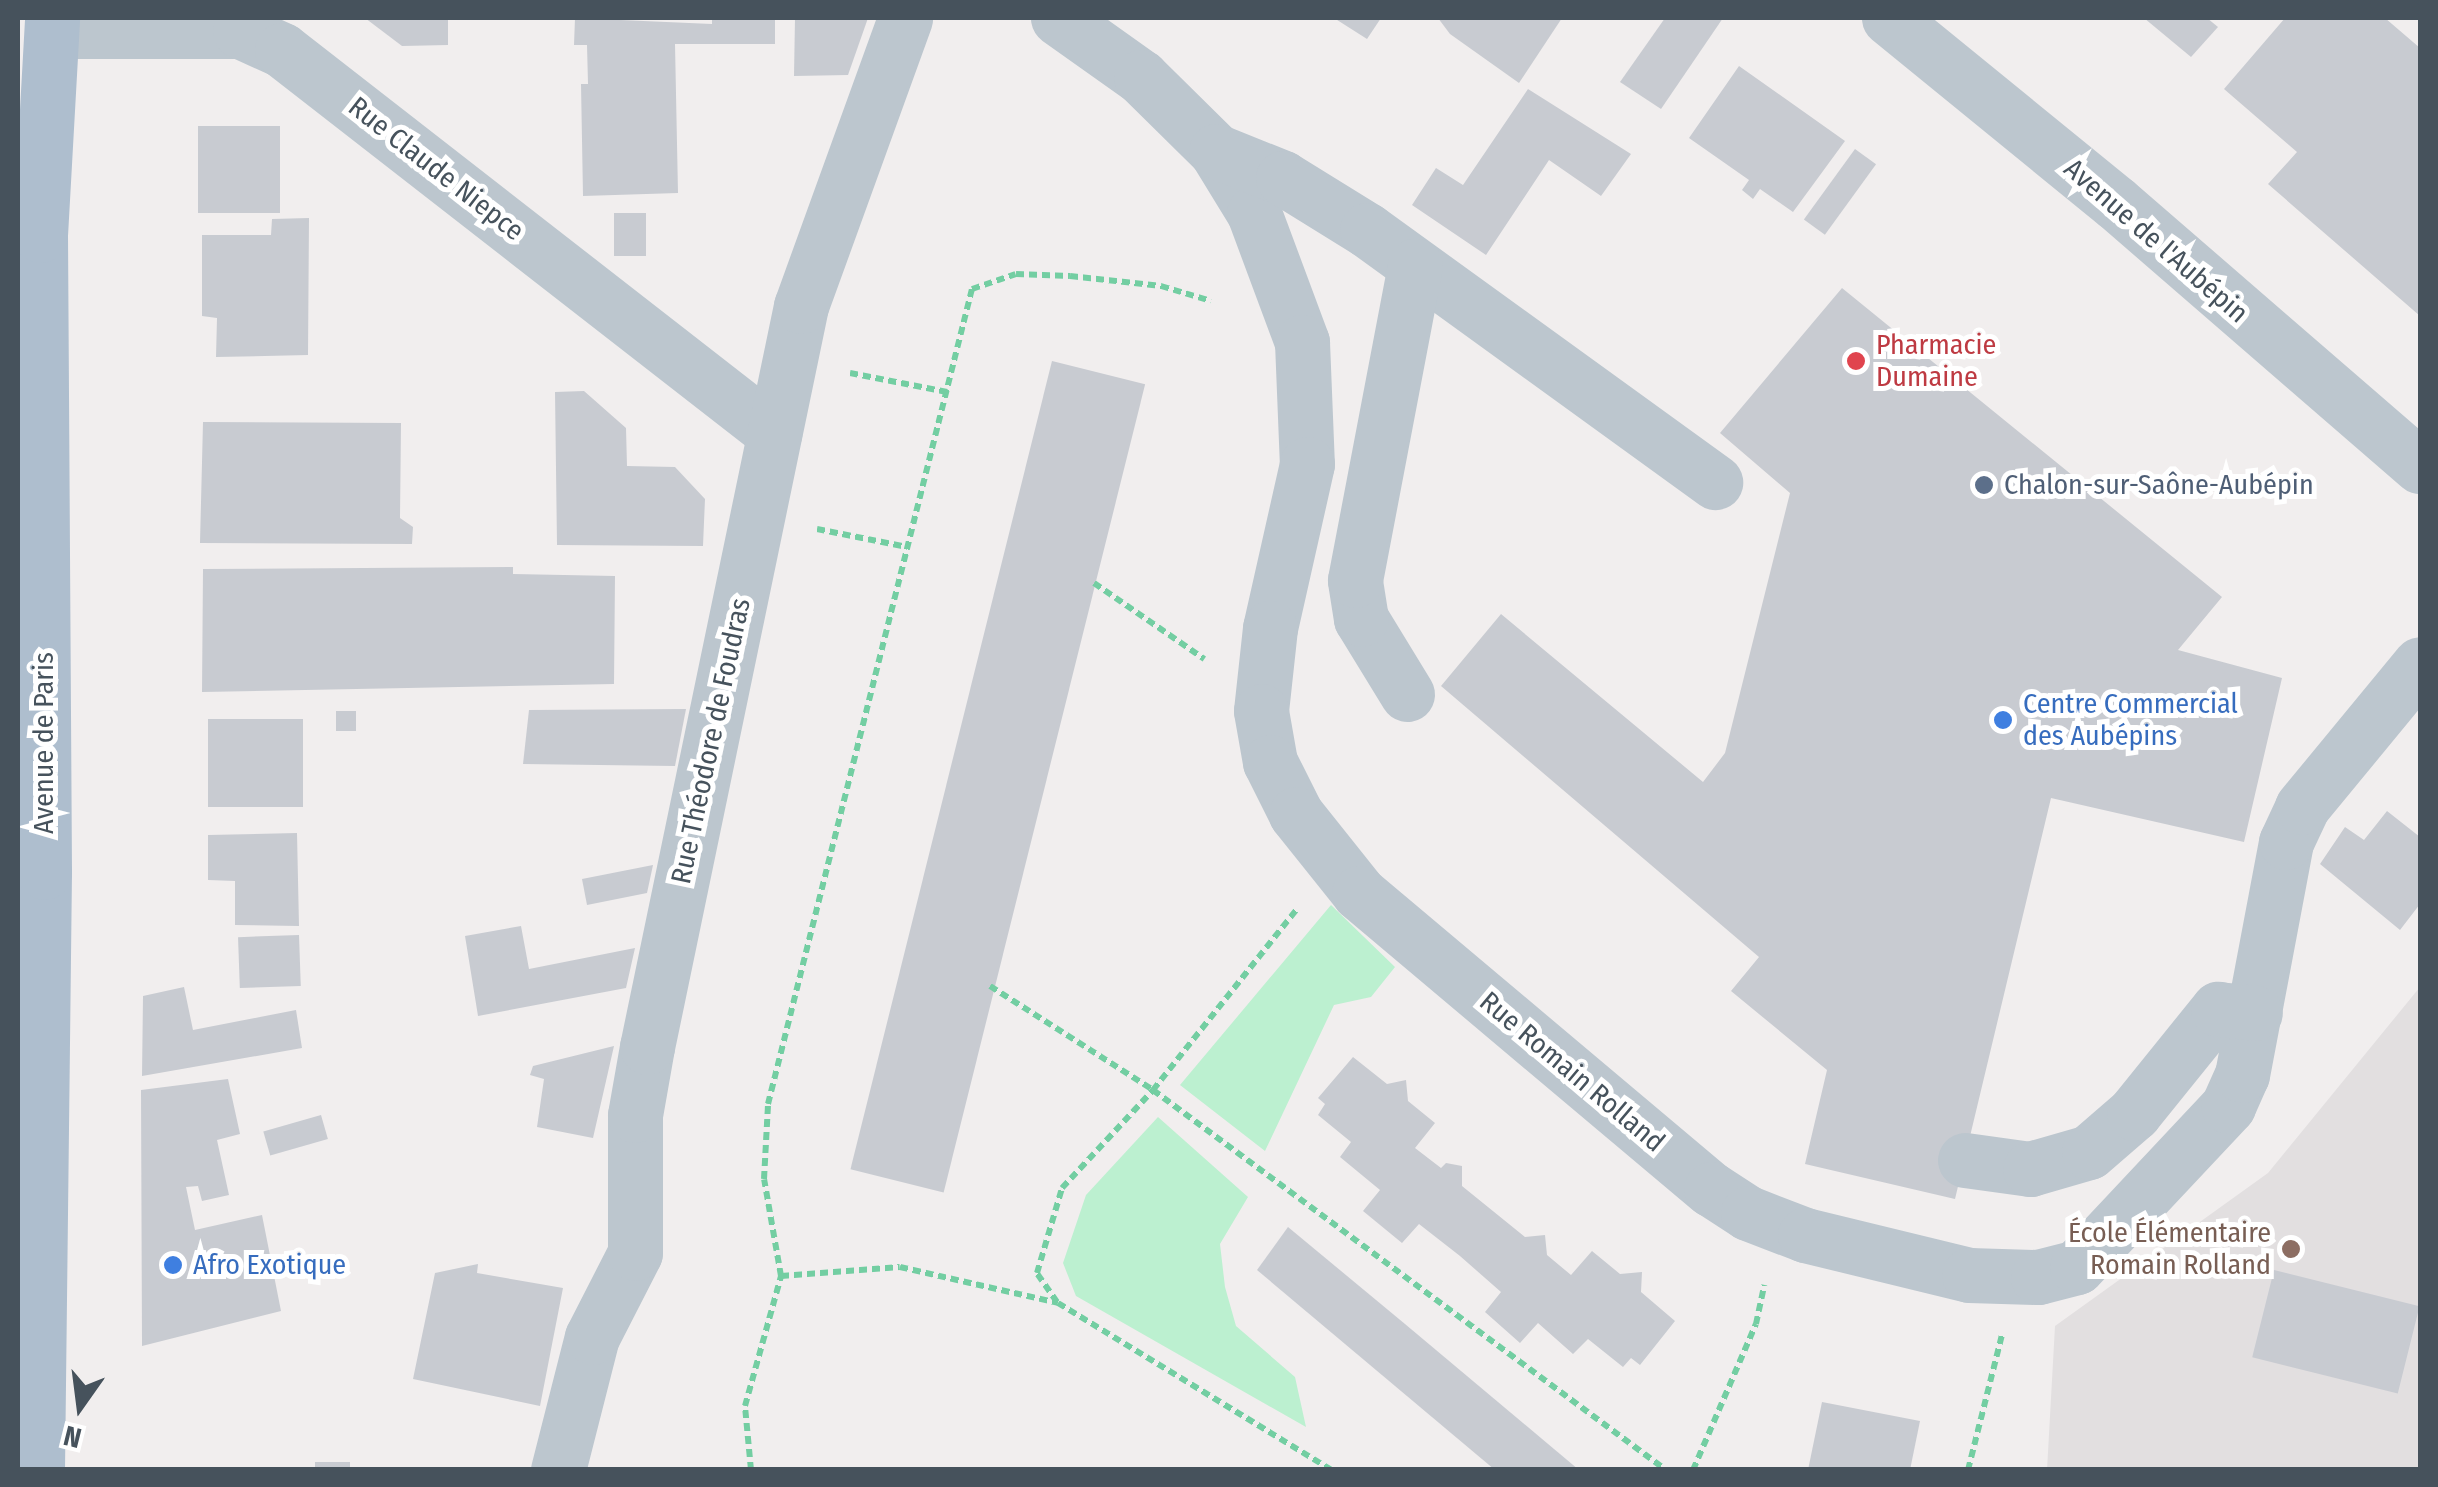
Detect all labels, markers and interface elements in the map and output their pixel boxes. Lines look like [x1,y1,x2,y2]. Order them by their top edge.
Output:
street label: Rue Claude Niepce [342,90,530,248]
street label: Avenue de l'Aubépin [2057,152,2255,330]
place label: Pharmacie Dumaine [1876,328,1996,394]
marker: Pharmacie Dumaine [1845,350,1867,372]
place label: Chalon-sur-Saône-Aubépin [2004,468,2314,502]
marker: Chalon-sur-Saône-Aubépin [1973,474,1995,496]
street label: Rue Théodore de Foudras [664,595,758,887]
street label: Avenue de Paris [27,652,61,834]
place label: Centre Commercial des Aubépins [2023,687,2238,753]
marker: Centre Commercial des Aubépins [1992,709,2014,731]
street label: Rue Romain Rolland [1473,985,1671,1159]
place label: École Élémentaire Romain Rolland [2068,1216,2271,1282]
marker: École Élémentaire Romain Rolland [2280,1238,2302,1260]
place label: Afro Exotique [193,1248,346,1282]
marker: Afro Exotique [162,1254,184,1276]
north arrow [30,1357,130,1457]
text: N [60,1419,85,1455]

